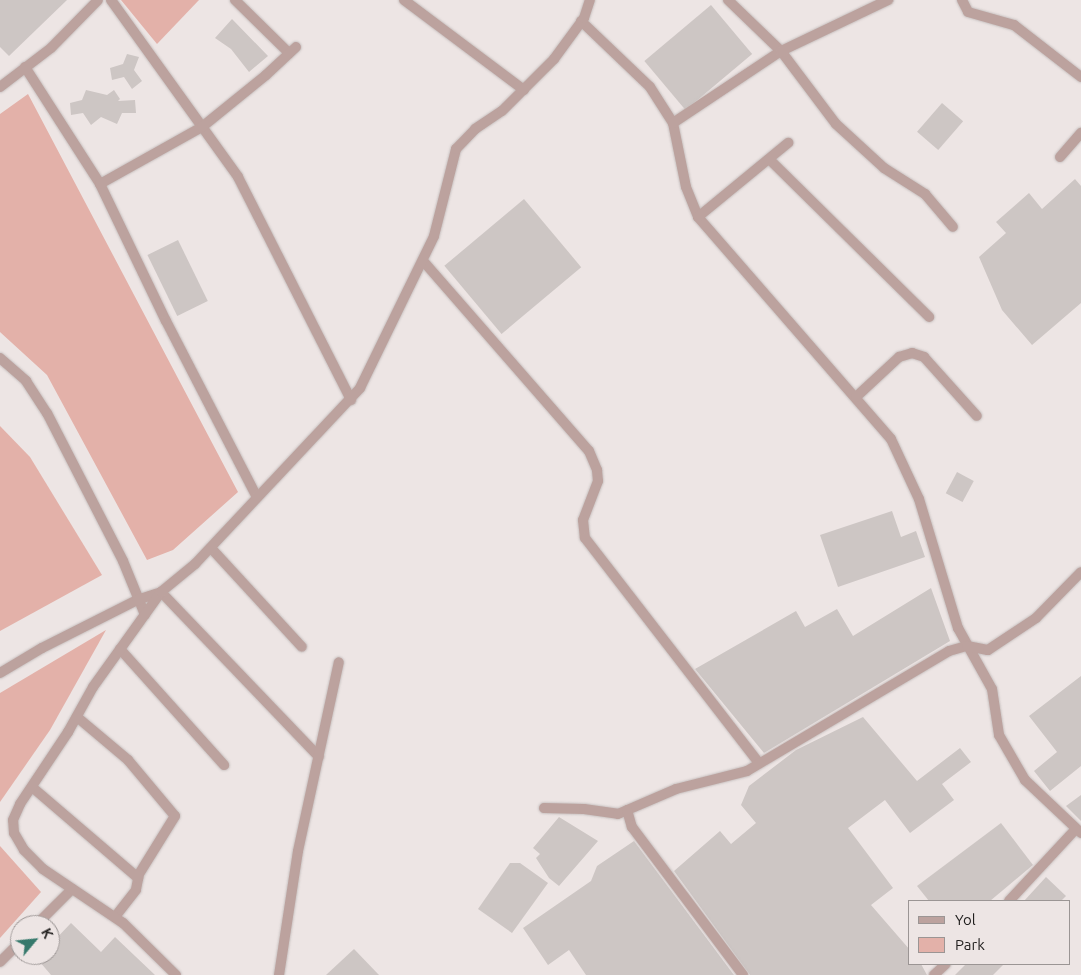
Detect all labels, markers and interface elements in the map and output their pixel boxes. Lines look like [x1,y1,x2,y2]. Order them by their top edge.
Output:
legend [908,900,1071,965]
text: Yol [955,911,976,928]
north arrow [10,915,60,965]
text: K [38,926,57,941]
text: Park [955,936,985,953]

